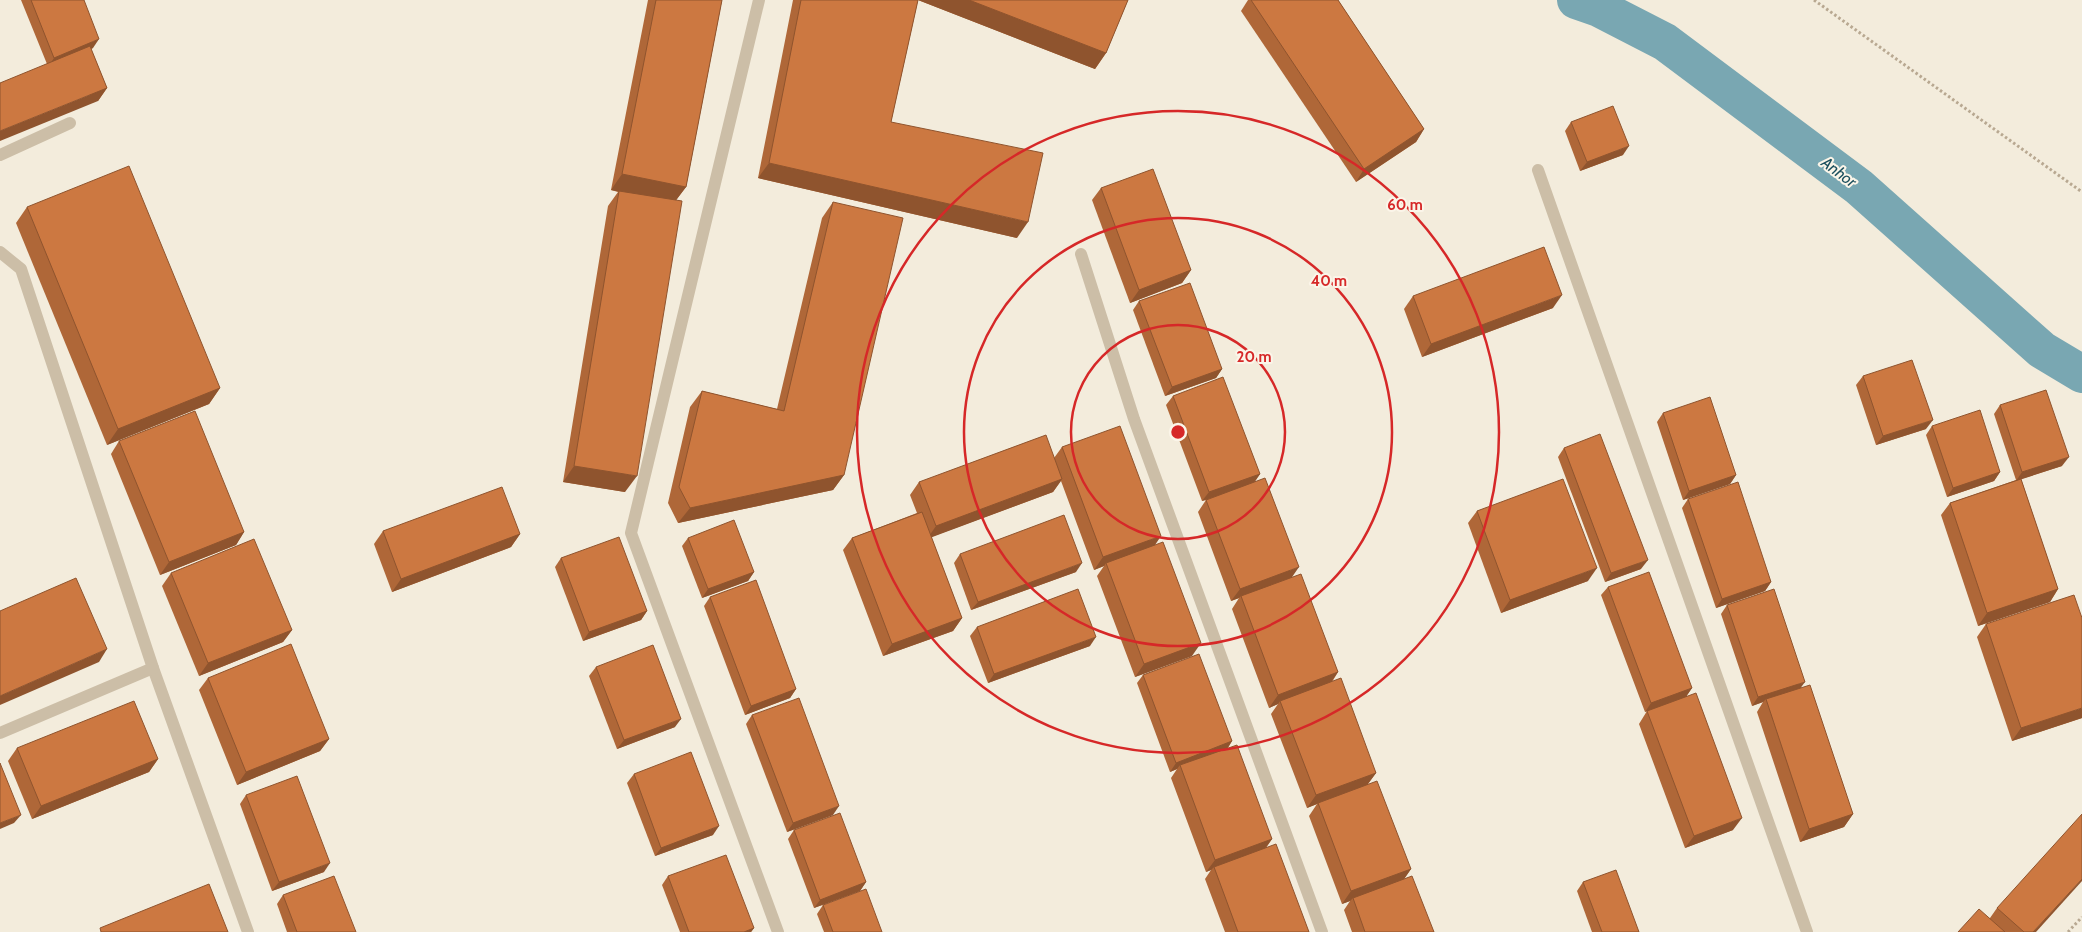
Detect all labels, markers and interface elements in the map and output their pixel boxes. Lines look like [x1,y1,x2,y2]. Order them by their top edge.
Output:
water label: Anhor [1817,152,1861,192]
text: 60 m [1387,196,1423,214]
text: 40 m [1311,272,1347,290]
text: 20 m [1237,348,1271,366]
centre of rings [1169,423,1187,441]

